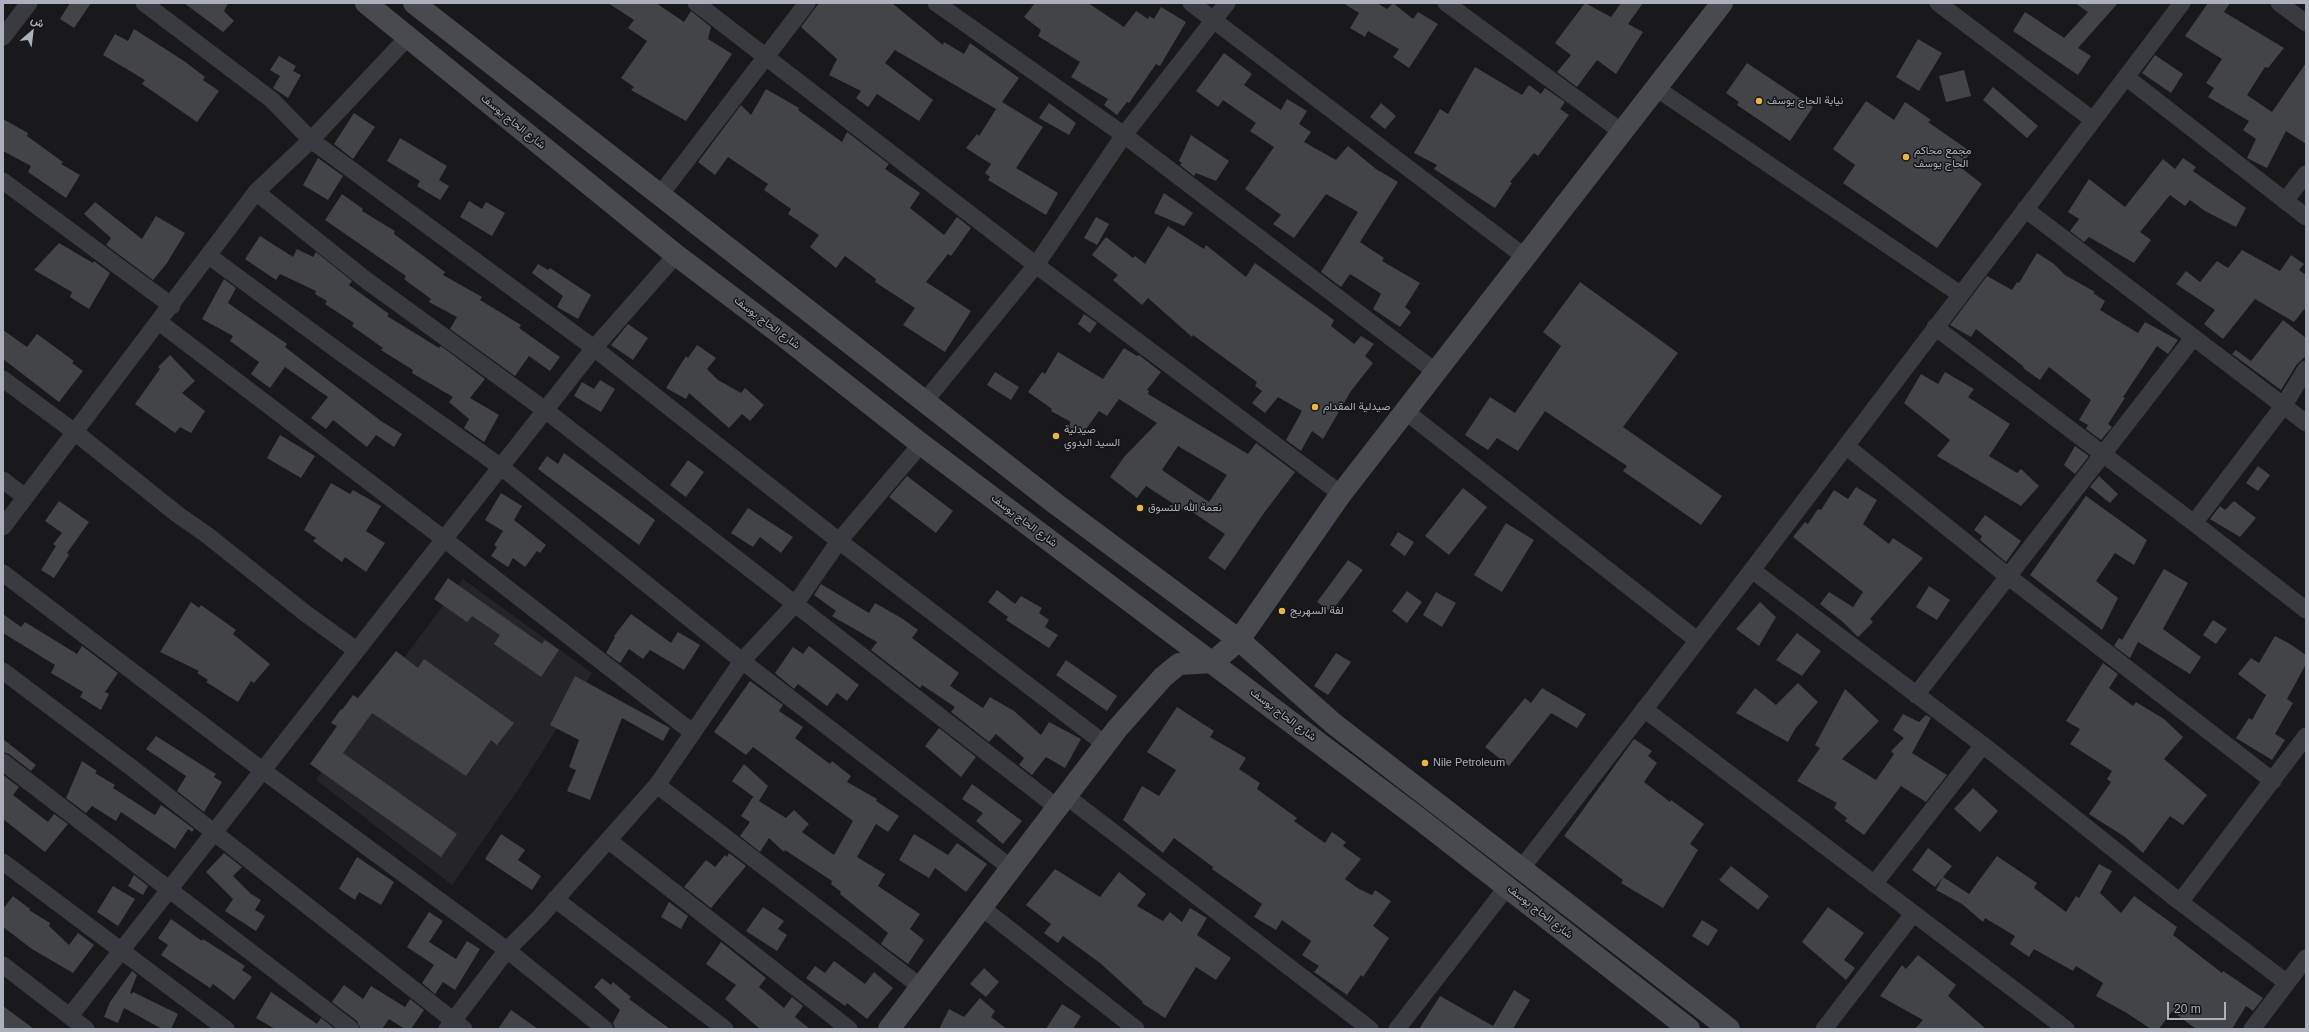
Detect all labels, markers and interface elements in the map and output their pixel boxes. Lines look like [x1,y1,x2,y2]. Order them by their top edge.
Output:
north arrow [12,12,52,52]
text: ش [29,13,46,30]
street label: شارع الحاج يوسف [478,92,548,152]
place label: نيابة الحاج يوسف [1767,94,1843,108]
marker: نيابة الحاج يوسف [1754,96,1764,106]
place label: مجمع محاكم الحاج يوسف [1914,144,1971,170]
marker: مجمع محاكم الحاج يوسف [1901,152,1911,162]
street label: شارع الحاج يوسف [731,294,803,352]
place label: صيدلية المقدام [1323,400,1390,414]
marker: صيدلية المقدام [1310,402,1320,412]
place label: صيدلية السيد البدوي [1064,423,1120,449]
marker: صيدلية السيد البدوي [1051,431,1061,441]
street label: شارع الحاج يوسف [988,492,1060,550]
place label: نعمة الله للتسوق [1148,501,1222,515]
marker: نعمة الله للتسوق [1135,503,1145,513]
place label: لفة السهريج [1290,604,1344,618]
marker: لفة السهريج [1277,606,1287,616]
street label: شارع الحاج يوسف [1247,686,1319,744]
place label: Nile Petroleum [1433,756,1505,770]
marker: Nile Petroleum [1420,758,1430,768]
street label: شارع الحاج يوسف [1505,882,1575,942]
scale bar [2169,994,2228,1020]
text: 20 m [2174,1002,2201,1016]

